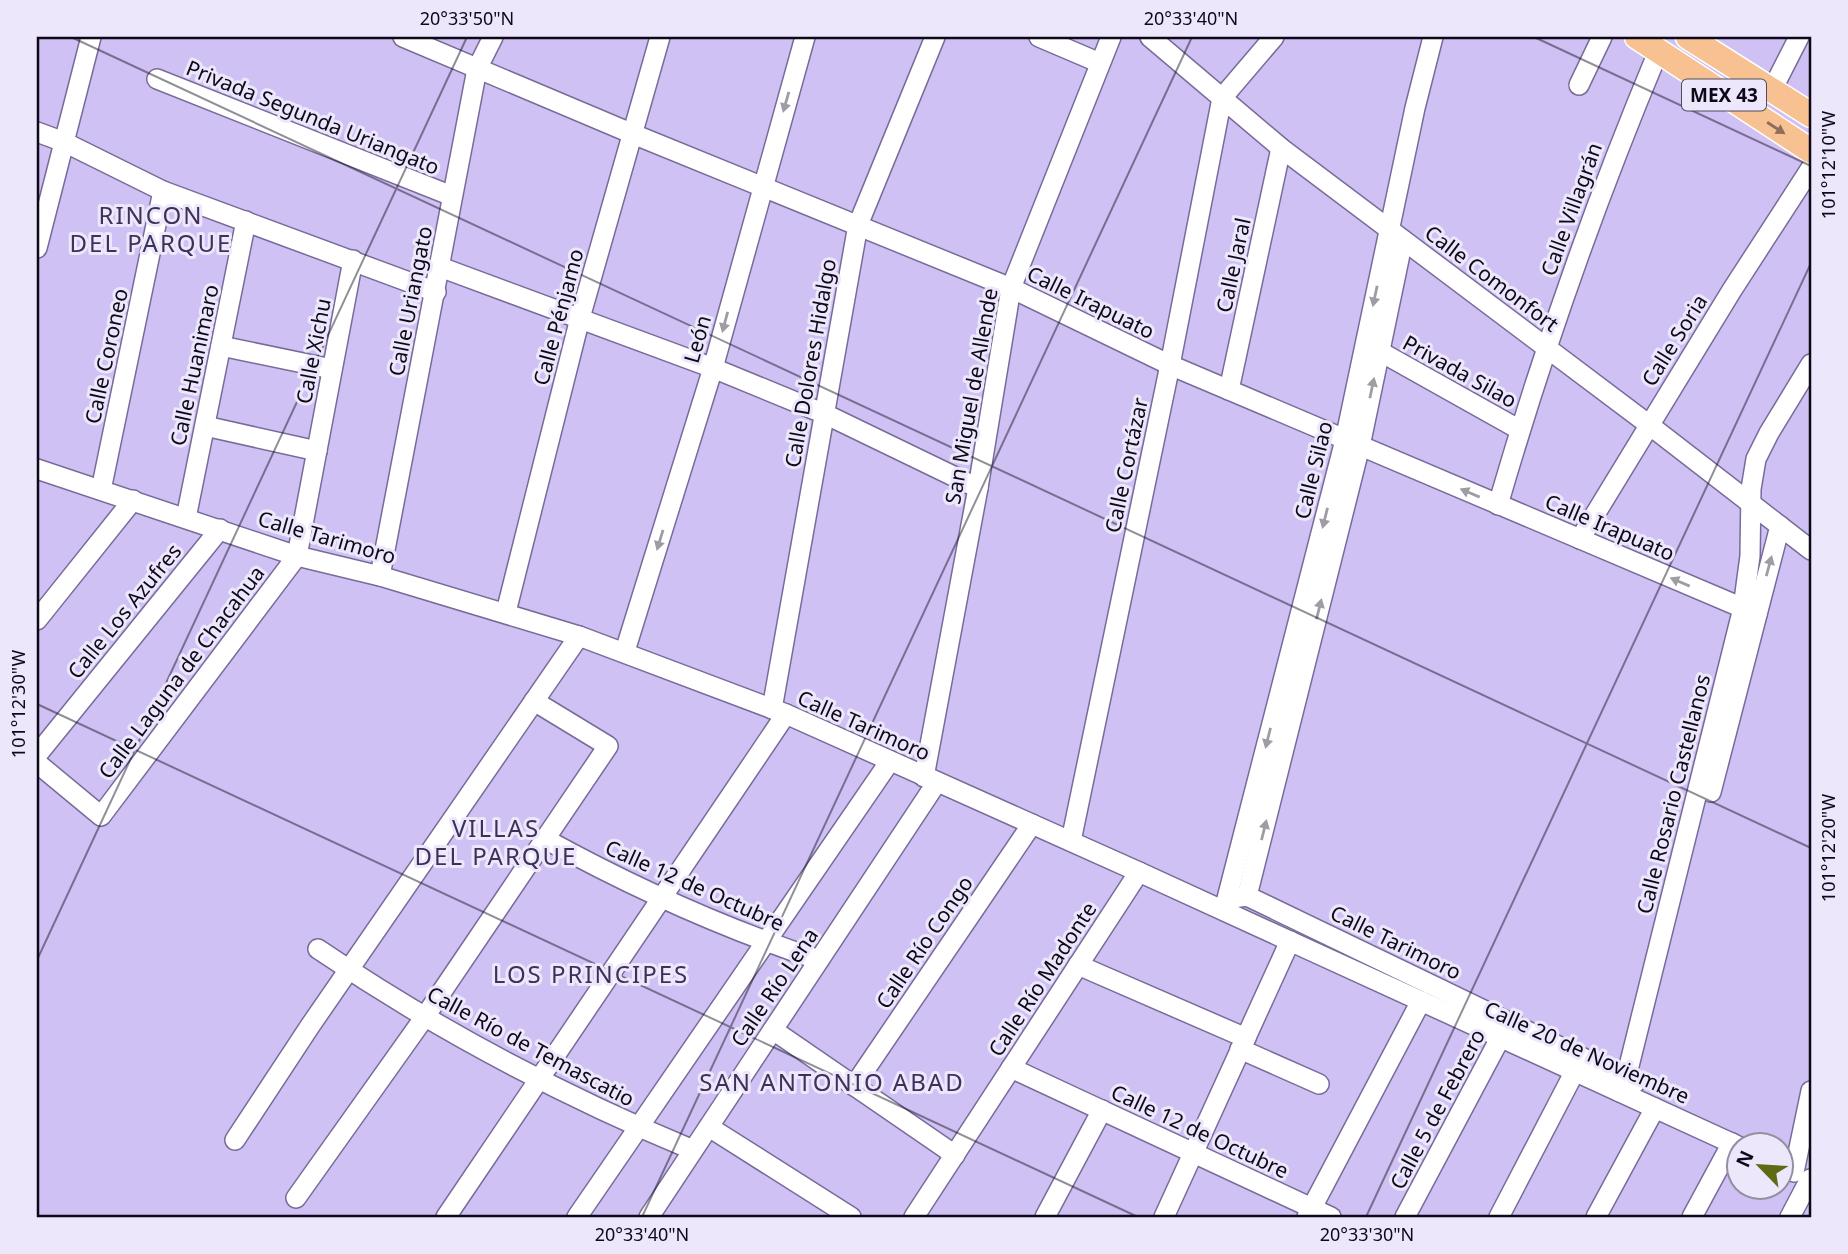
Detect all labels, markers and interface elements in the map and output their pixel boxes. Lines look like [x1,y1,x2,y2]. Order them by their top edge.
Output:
text: 20°33'50"N [420,6,514,30]
text: 20°33'40"N [1144,6,1238,30]
street label: Privada Segunda Uriangato [182,53,444,181]
road number: MEX 43 [1682,80,1766,110]
one-way arrow [780,92,791,114]
text: 101°12'10"W [1816,111,1840,219]
one-way arrow [1766,122,1786,135]
street label: Calle Villagrán [1534,139,1608,279]
district label: RINCON DEL PARQUE [70,198,232,259]
street label: Calle Jaral [1209,215,1257,315]
street label: Calle Comonfort [1419,218,1565,338]
street label: Calle Uriangato [382,224,438,378]
street label: Calle Pénjamo [526,246,590,388]
street label: Calle Dolores Hidalgo [778,256,842,470]
street label: Calle Irapuato [1023,259,1159,345]
street label: Calle Huanimaro [163,282,225,448]
one-way arrow [1369,285,1380,307]
street label: Calle Coroneo [78,286,134,426]
street label: San Miguel de Allende [938,286,1004,506]
street label: Calle Soria [1635,289,1713,391]
street label: Calle Xichu [289,296,337,406]
street label: León [677,312,717,366]
one-way arrow [720,312,730,333]
street label: Privada Silao [1398,328,1522,414]
one-way arrow [1366,377,1377,399]
street label: Calle Cortázar [1098,395,1154,535]
street label: Calle Silao [1287,418,1339,522]
one-way arrow [1460,487,1481,498]
street label: Calle Irapuato [1541,487,1679,567]
street label: Calle Tarimoro [255,504,399,570]
one-way arrow [1319,507,1330,529]
one-way arrow [654,529,664,550]
street label: Calle Los Azufres [61,538,187,684]
one-way arrow [1765,555,1775,576]
street label: Calle Laguna de Chacahua [92,560,270,784]
one-way arrow [1669,576,1690,587]
one-way arrow [1314,598,1325,620]
text: 101°12'30"W [6,650,30,758]
street label: Calle Rosario Castellanos [1630,671,1716,917]
street label: Calle Tarimoro [793,683,935,767]
one-way arrow [1262,727,1273,749]
text: 101°12'20"W [1816,794,1840,902]
district label: VILLAS DEL PARQUE [415,811,577,872]
one-way arrow [1259,819,1270,841]
street label: Calle 12 de Octubre [601,833,789,937]
street label: Calle Río Congo [869,870,979,1014]
street label: Calle Río Madonte [982,896,1102,1062]
street label: Calle Tarimoro [1326,898,1466,986]
street label: Calle Río Lena [724,922,824,1052]
district label: LOS PRINCIPES [493,957,689,990]
street label: Calle Río de Temascatio [422,979,640,1113]
street label: Calle 20 de Noviembre [1480,994,1694,1110]
street label: Calle 5 de Febrero [1383,1024,1491,1194]
district label: SAN ANTONIO ABAD [699,1065,965,1098]
street label: Calle 12 de Octubre [1107,1078,1293,1184]
north arrow [1726,1132,1796,1202]
text: N [1730,1146,1760,1171]
text: 20°33'40"N [595,1222,689,1246]
text: 20°33'30"N [1320,1222,1414,1246]

